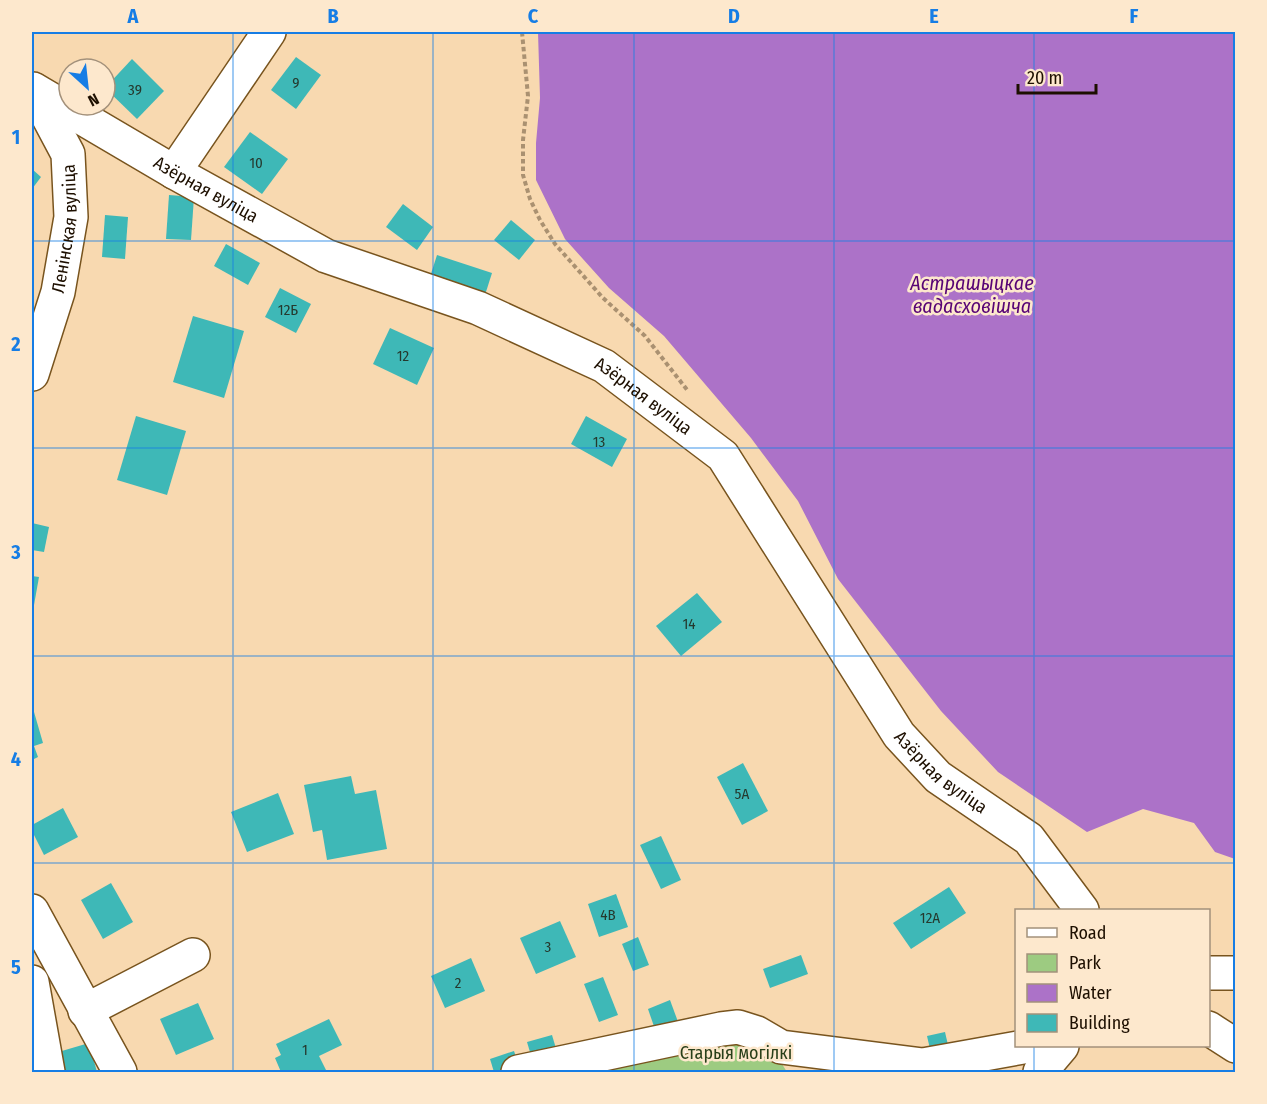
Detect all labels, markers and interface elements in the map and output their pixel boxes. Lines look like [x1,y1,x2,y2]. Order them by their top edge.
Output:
text: A [127,4,140,28]
text: B [327,4,339,28]
text: C [528,4,539,28]
text: D [728,4,740,28]
text: E [929,4,939,28]
text: F [1130,4,1139,28]
north arrow [57,57,117,117]
scale bar [1018,57,1096,95]
text: 20 m [1027,67,1062,89]
house number: 9 [292,74,300,92]
house number: 39 [128,81,142,99]
text: N [85,89,102,111]
text: 1 [12,125,20,149]
street label: Азёрная вуліца [150,151,262,227]
house number: 10 [249,154,263,172]
street label: Ленінская вуліца [47,164,82,295]
water label: Астрашыцкае вадасховішча [909,271,1034,318]
house number: 12Б [278,301,298,319]
text: 2 [10,332,21,356]
house number: 12 [397,347,410,365]
street label: Азёрная вуліца [591,352,697,440]
house number: 13 [593,433,606,451]
text: 3 [10,540,21,564]
house number: 14 [682,615,696,633]
street label: Азёрная вуліца [890,726,992,818]
text: 4 [11,747,21,771]
house number: 5А [735,785,749,803]
house number: 4В [600,906,616,924]
house number: 12А [920,909,940,927]
legend [1015,909,1210,1047]
text: Road [1069,922,1106,944]
house number: 3 [545,938,552,956]
text: Park [1069,952,1102,974]
text: 5 [11,955,21,979]
house number: 2 [455,974,462,992]
text: Water [1069,982,1112,1004]
text: Building [1069,1012,1130,1034]
house number: 1 [302,1041,308,1059]
park label: Старыя могілкі [680,1042,792,1064]

